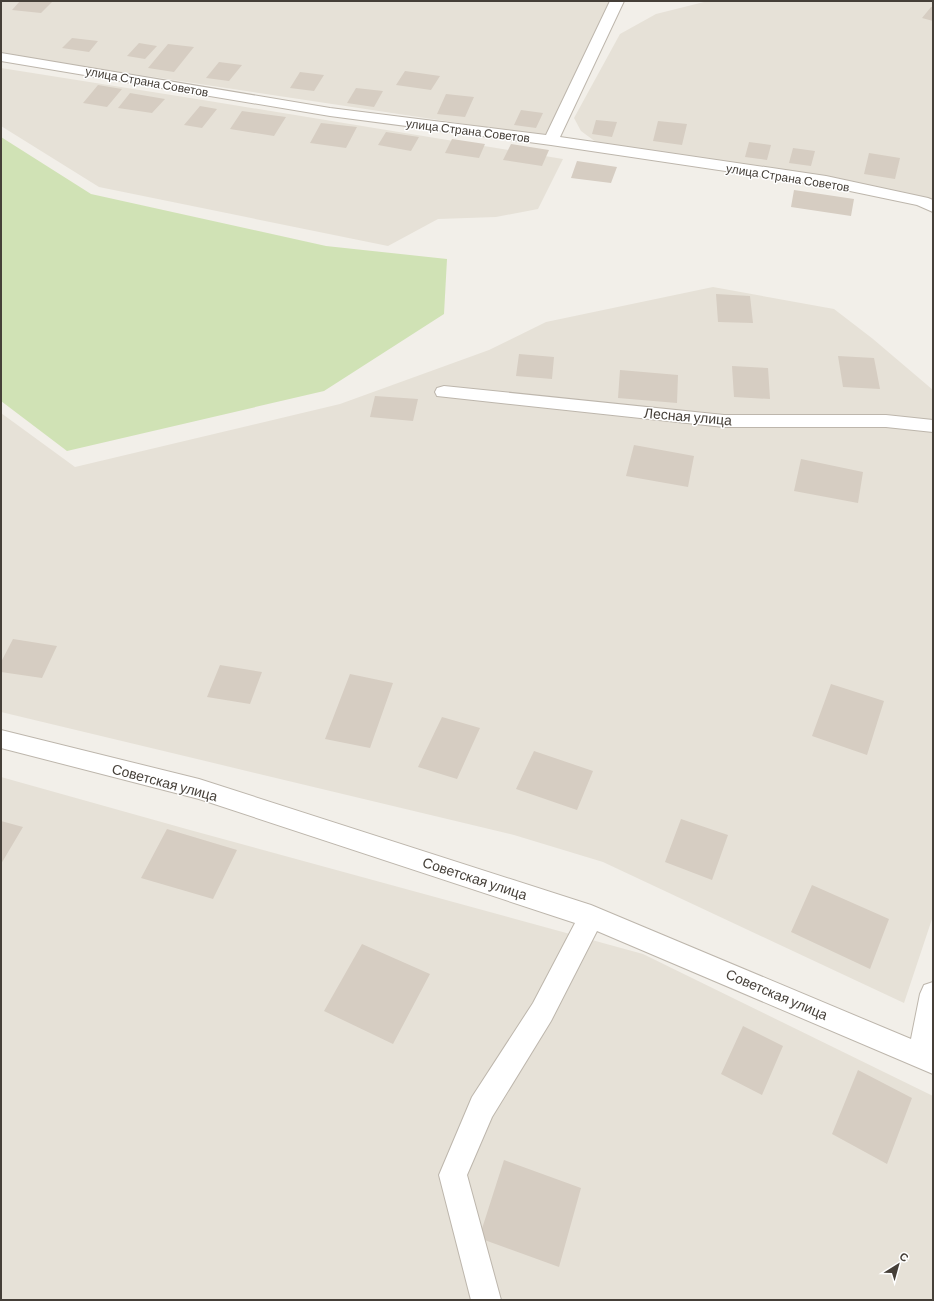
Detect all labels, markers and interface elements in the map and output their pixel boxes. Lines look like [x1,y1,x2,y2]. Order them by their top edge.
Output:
street label: улица Страна Советов [84,63,210,100]
street label: улица Страна Советов [405,115,531,146]
street label: улица Страна Советов [725,160,851,195]
street label: Лесная улица [643,404,733,428]
street label: Советская улица [110,760,220,804]
street label: Советская улица [421,853,530,903]
street label: Советская улица [724,965,831,1023]
north arrow [878,1245,918,1285]
text: С [897,1249,911,1264]

